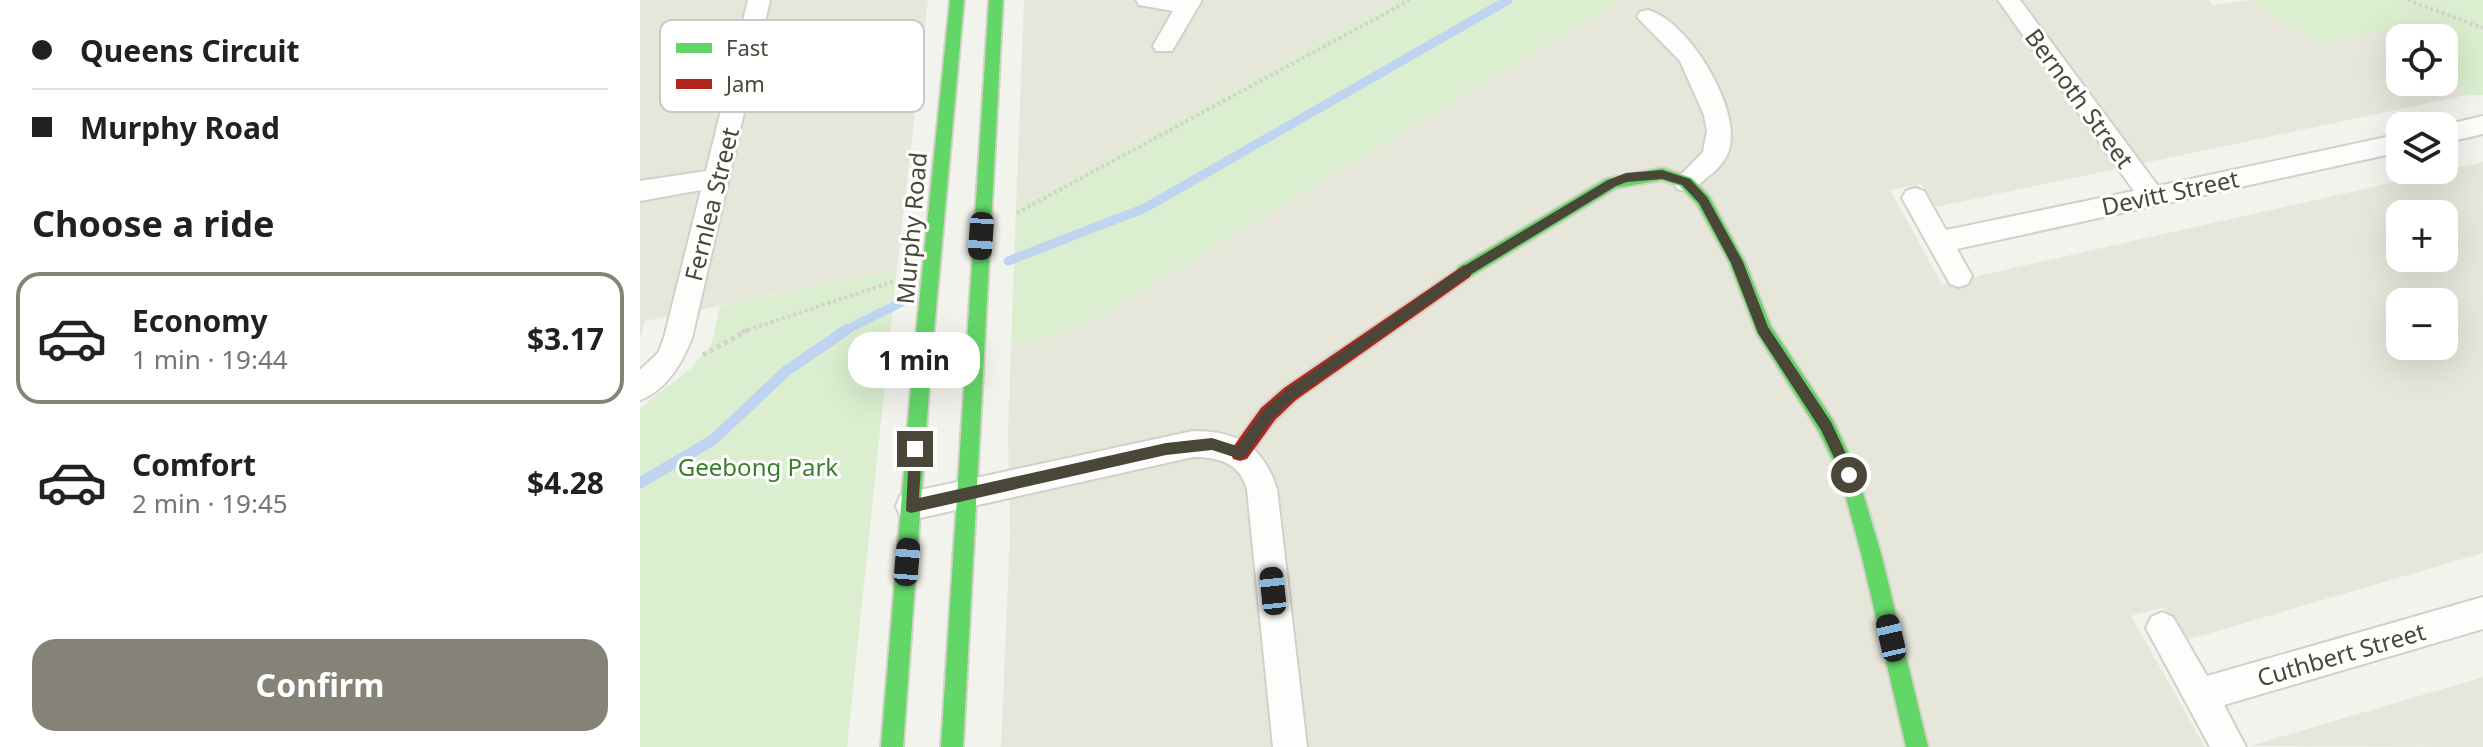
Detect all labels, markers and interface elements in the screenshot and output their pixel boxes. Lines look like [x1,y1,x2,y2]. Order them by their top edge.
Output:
legend [660,20,924,112]
street label: Bernoth Street [2018,21,2142,175]
map controls [2386,24,2458,360]
button: locate [2386,24,2458,96]
text: Queens Circuit [80,30,299,71]
text: Fast [726,32,768,62]
text: Jam [724,68,765,98]
text: Murphy Road [80,107,280,148]
button: layers [2386,112,2458,184]
street label: Fernlea Street [676,123,746,284]
street label: Murphy Road [888,151,934,305]
street label: Devitt Street [2098,161,2242,223]
text: Choose a ride [32,199,274,248]
button: + [2386,200,2458,272]
car [967,211,995,261]
button: − [2386,288,2458,360]
text: Economy [132,300,268,341]
icon: car [36,302,108,374]
text: $3.17 [527,318,604,359]
callout: 1 min [849,333,981,389]
text: 1 min · 19:44 [132,341,288,377]
text: 1 min [878,342,950,378]
route end [897,431,933,467]
text: Comfort [132,444,256,485]
icon: car [36,446,108,518]
park label: Geebong Park [678,450,838,483]
route start [1831,457,1867,493]
text: $4.28 [527,462,604,503]
text: 2 min · 19:45 [132,485,288,521]
car [893,537,921,587]
car [1259,566,1287,616]
car [1874,612,1908,664]
street label: Cuthbert Street [2253,614,2429,694]
button: Confirm [32,639,608,731]

